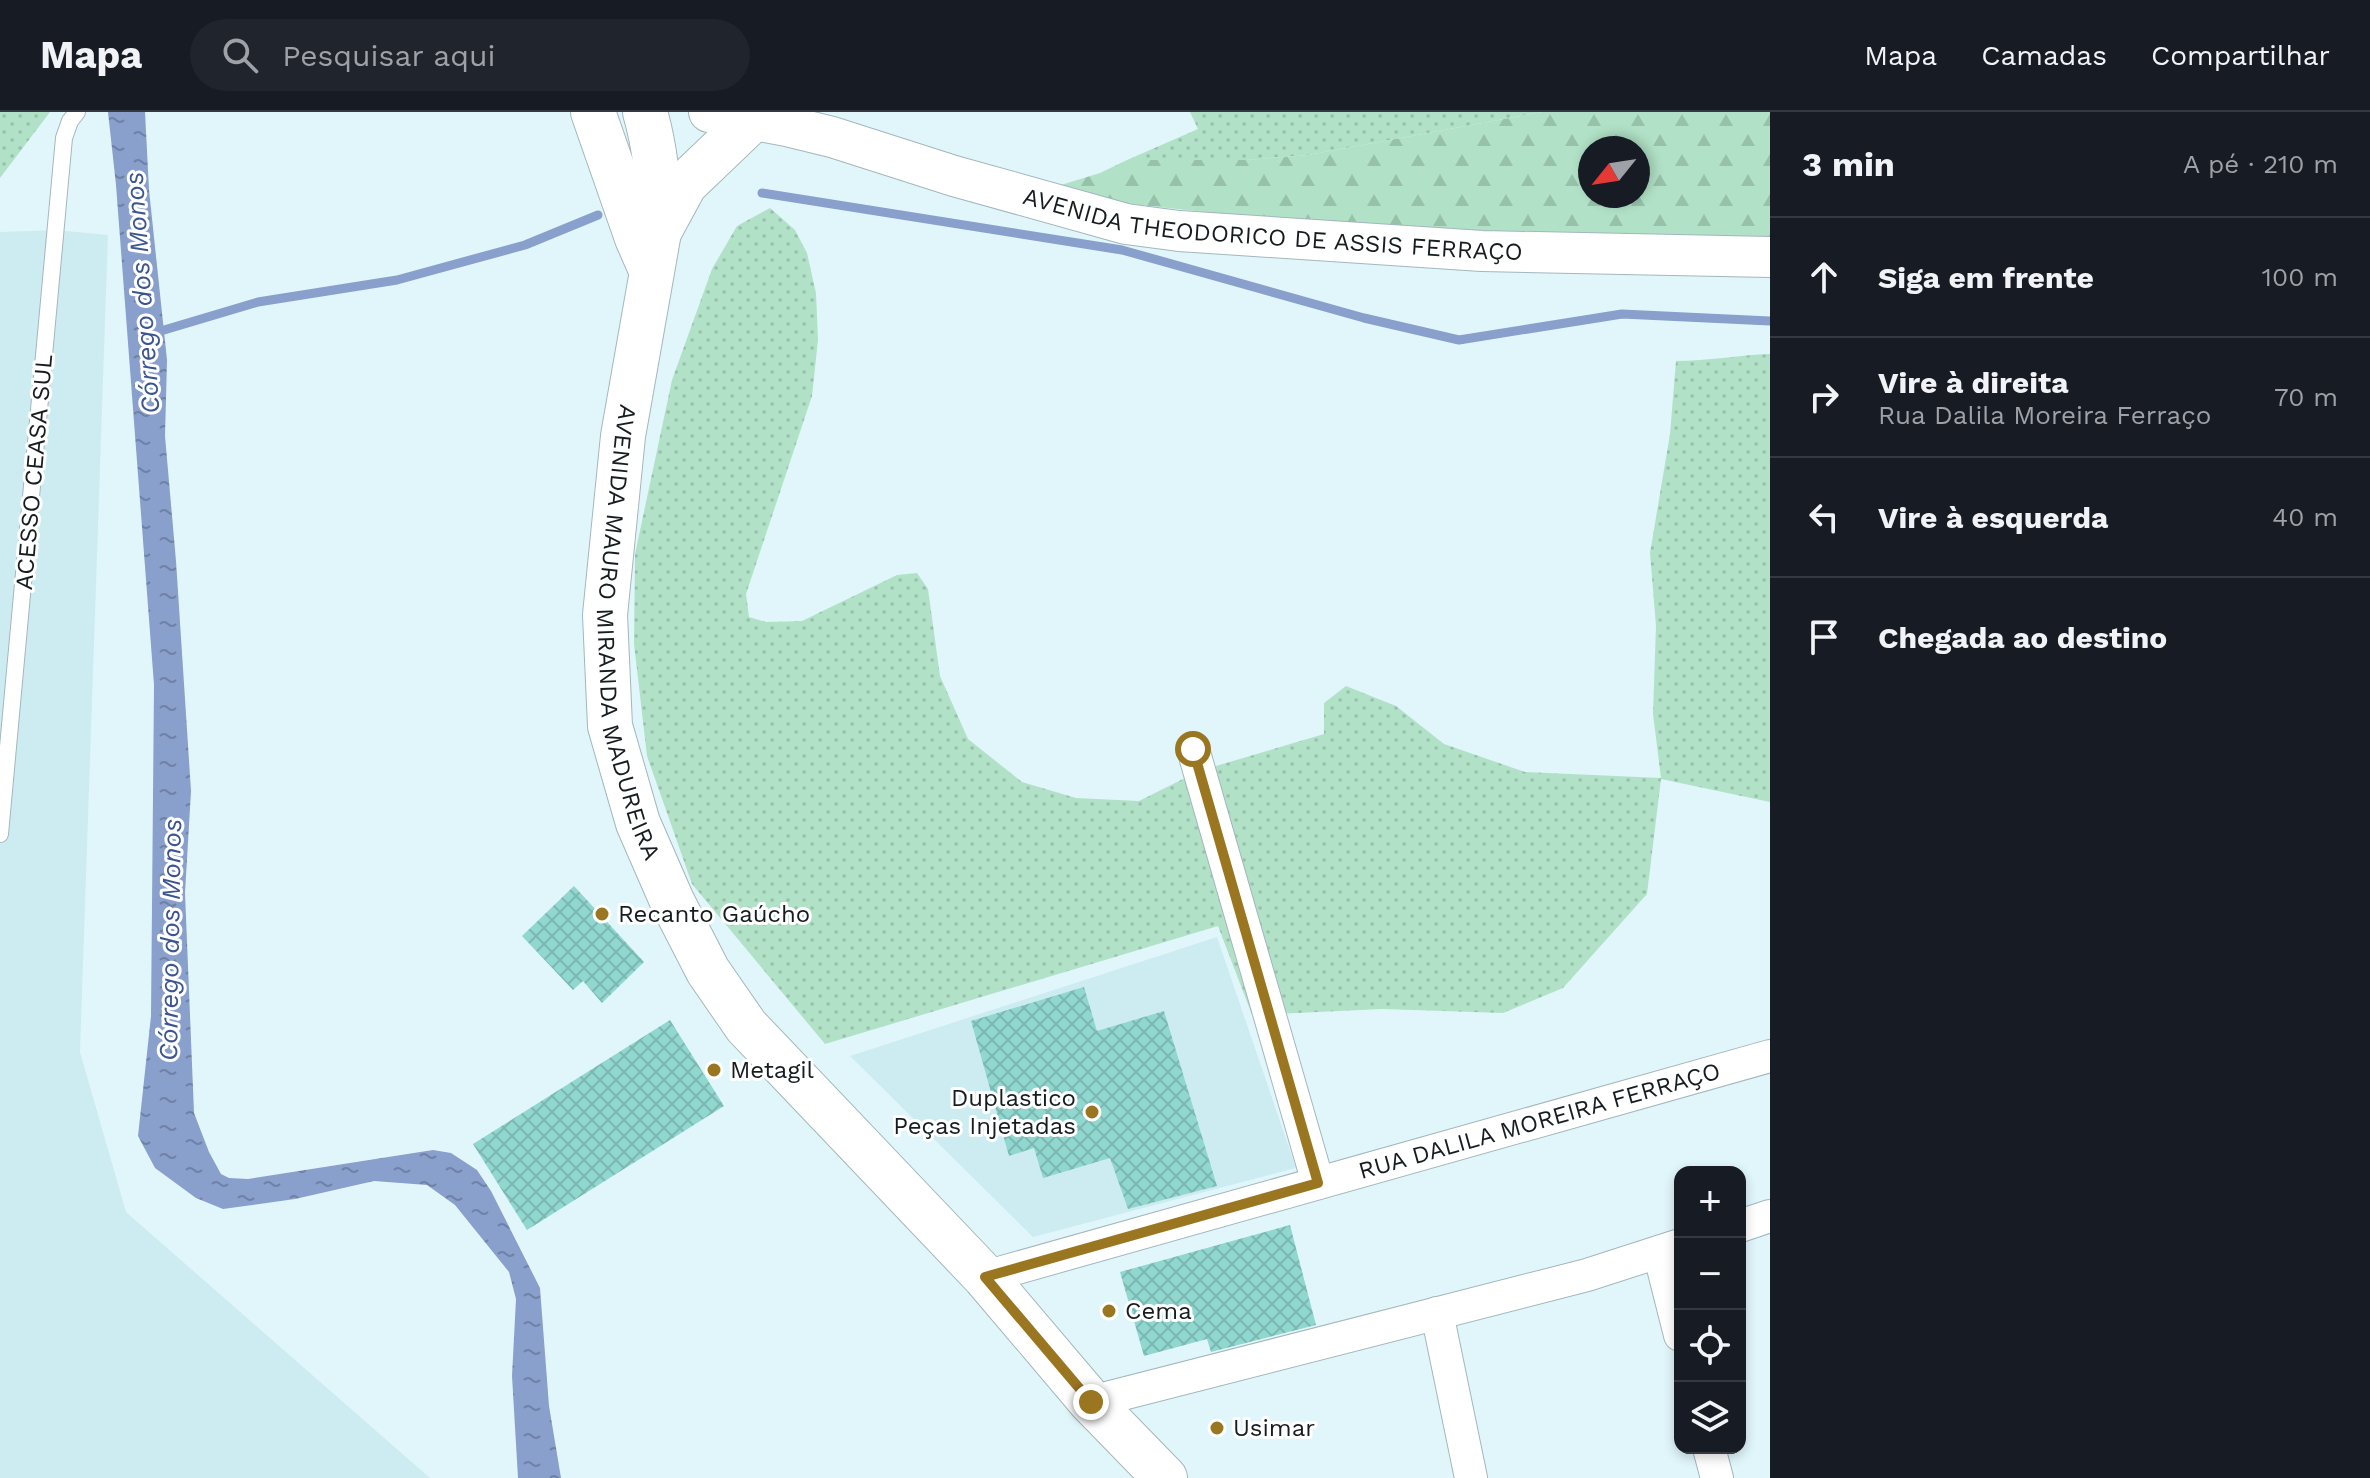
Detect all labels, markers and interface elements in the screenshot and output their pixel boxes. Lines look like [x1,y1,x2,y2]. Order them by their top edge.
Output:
search box [190,19,750,91]
text: Mapa [40,33,142,77]
icon: search [218,33,262,77]
text: Pesquisar aqui [282,38,495,73]
text: Mapa [1864,39,1937,72]
text: Camadas [1981,39,2107,72]
text: Compartilhar [2151,39,2330,72]
north arrow [1578,136,1650,208]
text: 3 min [1802,144,1895,184]
text: A pé · 210 m [2183,149,2338,179]
water label: Córrego dos Monos [119,171,165,415]
street label: AVENIDA THEODORICO DE ASSIS FERRAÇO [1020,182,1523,266]
icon: ahead [1802,255,1846,299]
text: Siga em frente [1878,260,2094,295]
text: 100 m [2262,262,2338,292]
street label: ACESSO CEASA SUL [10,353,58,591]
text: Vire à direita [1878,365,2069,400]
icon: right [1802,375,1846,419]
text: 70 m [2274,382,2338,412]
text: Rua Dalila Moreira Ferraço [1878,400,2211,430]
street label: AVENIDA MAURO MIRANDA MADUREIRA [591,402,666,864]
icon: left [1802,495,1846,539]
text: Vire à esquerda [1878,500,2108,535]
text: 40 m [2272,502,2338,532]
icon: arrive [1802,615,1846,659]
text: Chegada ao destino [1878,620,2167,655]
route start [1175,731,1211,767]
water label: Córrego dos Monos [153,819,187,1061]
place label: Recanto Gaúcho [618,900,810,928]
marker: Recanto Gaúcho [593,905,611,923]
place label: Metagil [730,1056,815,1084]
street label: RUA DALILA MOREIRA FERRAÇO [1355,1057,1724,1185]
marker: Metagil [705,1061,723,1079]
place label: Duplastico Peças Injetadas [893,1084,1076,1140]
marker: Duplastico Peças Injetadas [1083,1103,1101,1121]
map controls [1674,1166,1746,1454]
button: + [1674,1166,1746,1238]
button: − [1674,1238,1746,1310]
place label: Cema [1125,1297,1192,1325]
marker: Cema [1100,1302,1118,1320]
button: locate [1674,1310,1746,1382]
button: layers [1674,1382,1746,1454]
route end [1073,1384,1109,1420]
place label: Usimar [1233,1414,1315,1442]
marker: Usimar [1208,1419,1226,1437]

